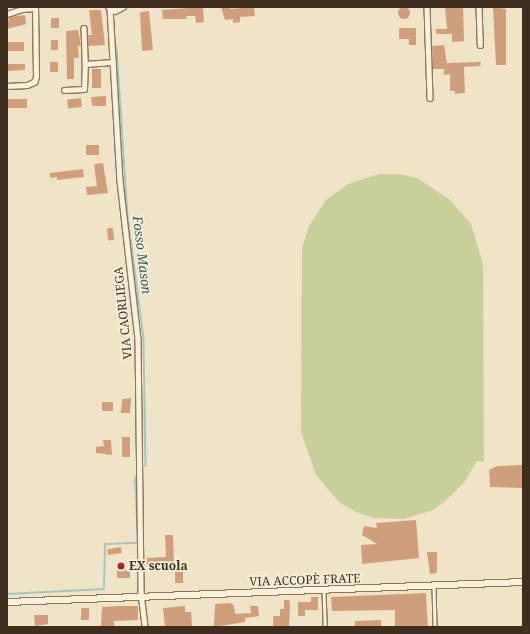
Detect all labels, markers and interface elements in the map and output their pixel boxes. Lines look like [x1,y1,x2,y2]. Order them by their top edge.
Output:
water label: Fosso Mason [129,215,155,295]
street label: VIA CAORLIEGA [111,266,135,360]
place label: EX scuola [129,559,188,573]
marker: EX scuola [116,561,126,571]
street label: VIA ACCOPÈ FRATE [249,571,361,589]

